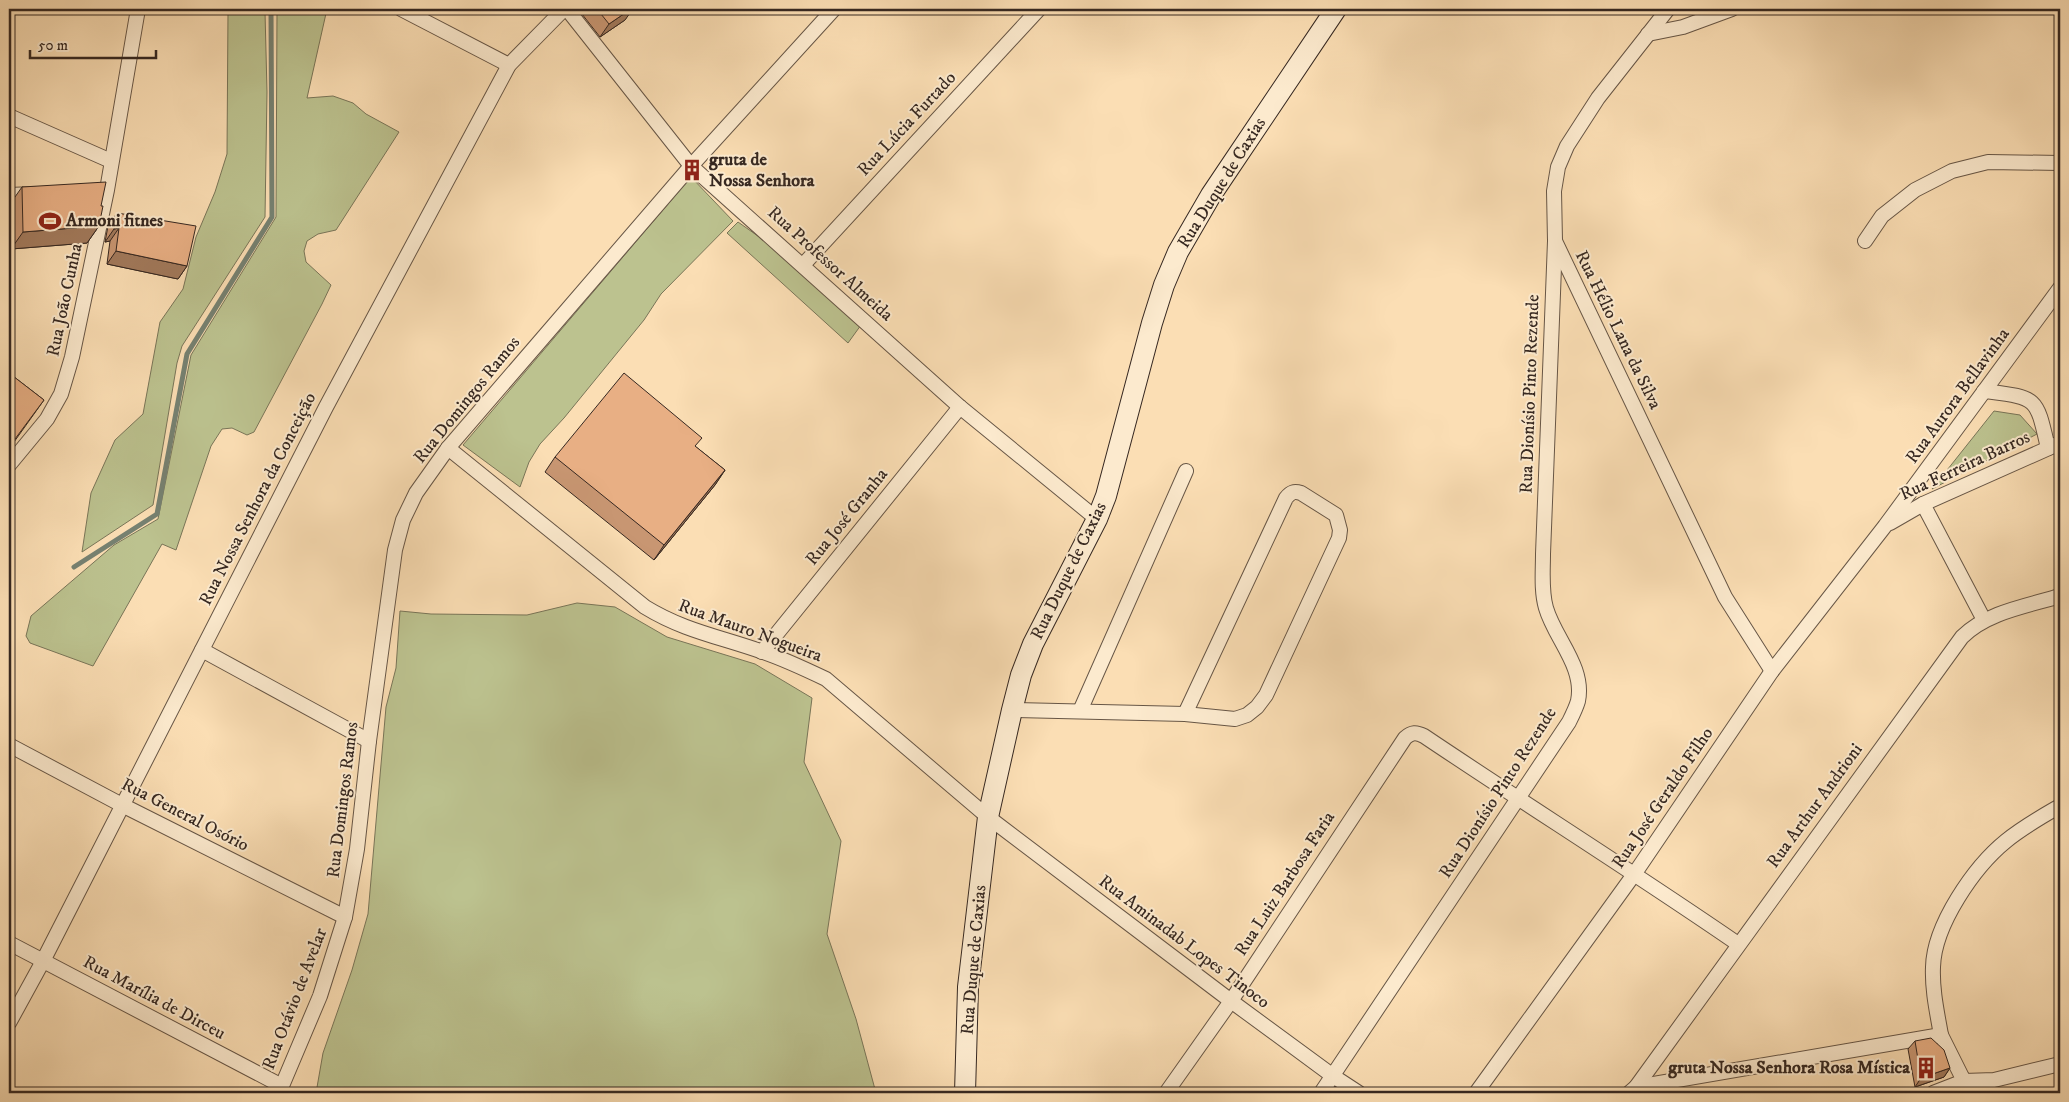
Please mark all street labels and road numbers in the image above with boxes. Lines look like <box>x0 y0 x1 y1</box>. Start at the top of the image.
street label: Rua Lúcia Furtado <box>853 67 961 181</box>
street label: Rua Duque de Caxias <box>1173 113 1271 253</box>
street label: Rua Professor Almeida <box>763 202 898 326</box>
street label: Rua João Cunha <box>42 241 88 359</box>
street label: Rua Hélio Lana da Silva <box>1570 247 1666 413</box>
street label: Rua Dionísio Pinto Rezende <box>1516 294 1544 494</box>
street label: Rua Aurora Bellavinha <box>1901 324 2015 468</box>
street label: Rua Domingos Ramos <box>409 332 525 468</box>
street label: Rua Nossa Senhora da Conceição <box>195 389 321 609</box>
street label: Rua Ferreira Barros <box>1896 426 2034 506</box>
street label: Rua José Granha <box>801 464 893 570</box>
street label: Rua Duque de Caxias <box>1026 499 1112 643</box>
street label: Rua Mauro Nogueira <box>675 595 825 667</box>
street label: Rua Dionísio Pinto Rezende <box>1434 703 1562 883</box>
street label: Rua Domingos Ramos <box>323 721 363 879</box>
street label: Rua José Geraldo Filho <box>1608 723 1719 873</box>
street label: Rua Arthur Andrioni <box>1762 739 1868 873</box>
street label: Rua General Osório <box>118 773 253 857</box>
street label: Rua Luiz Barbosa Faria <box>1230 807 1340 960</box>
street label: Rua Aminadab Lopes Tinoco <box>1094 870 1274 1014</box>
street label: Rua Duque de Caxias <box>956 884 992 1036</box>
street label: Rua Otávio de Avelar <box>258 925 332 1073</box>
street label: Rua Marília de Dirceu <box>79 951 229 1045</box>

